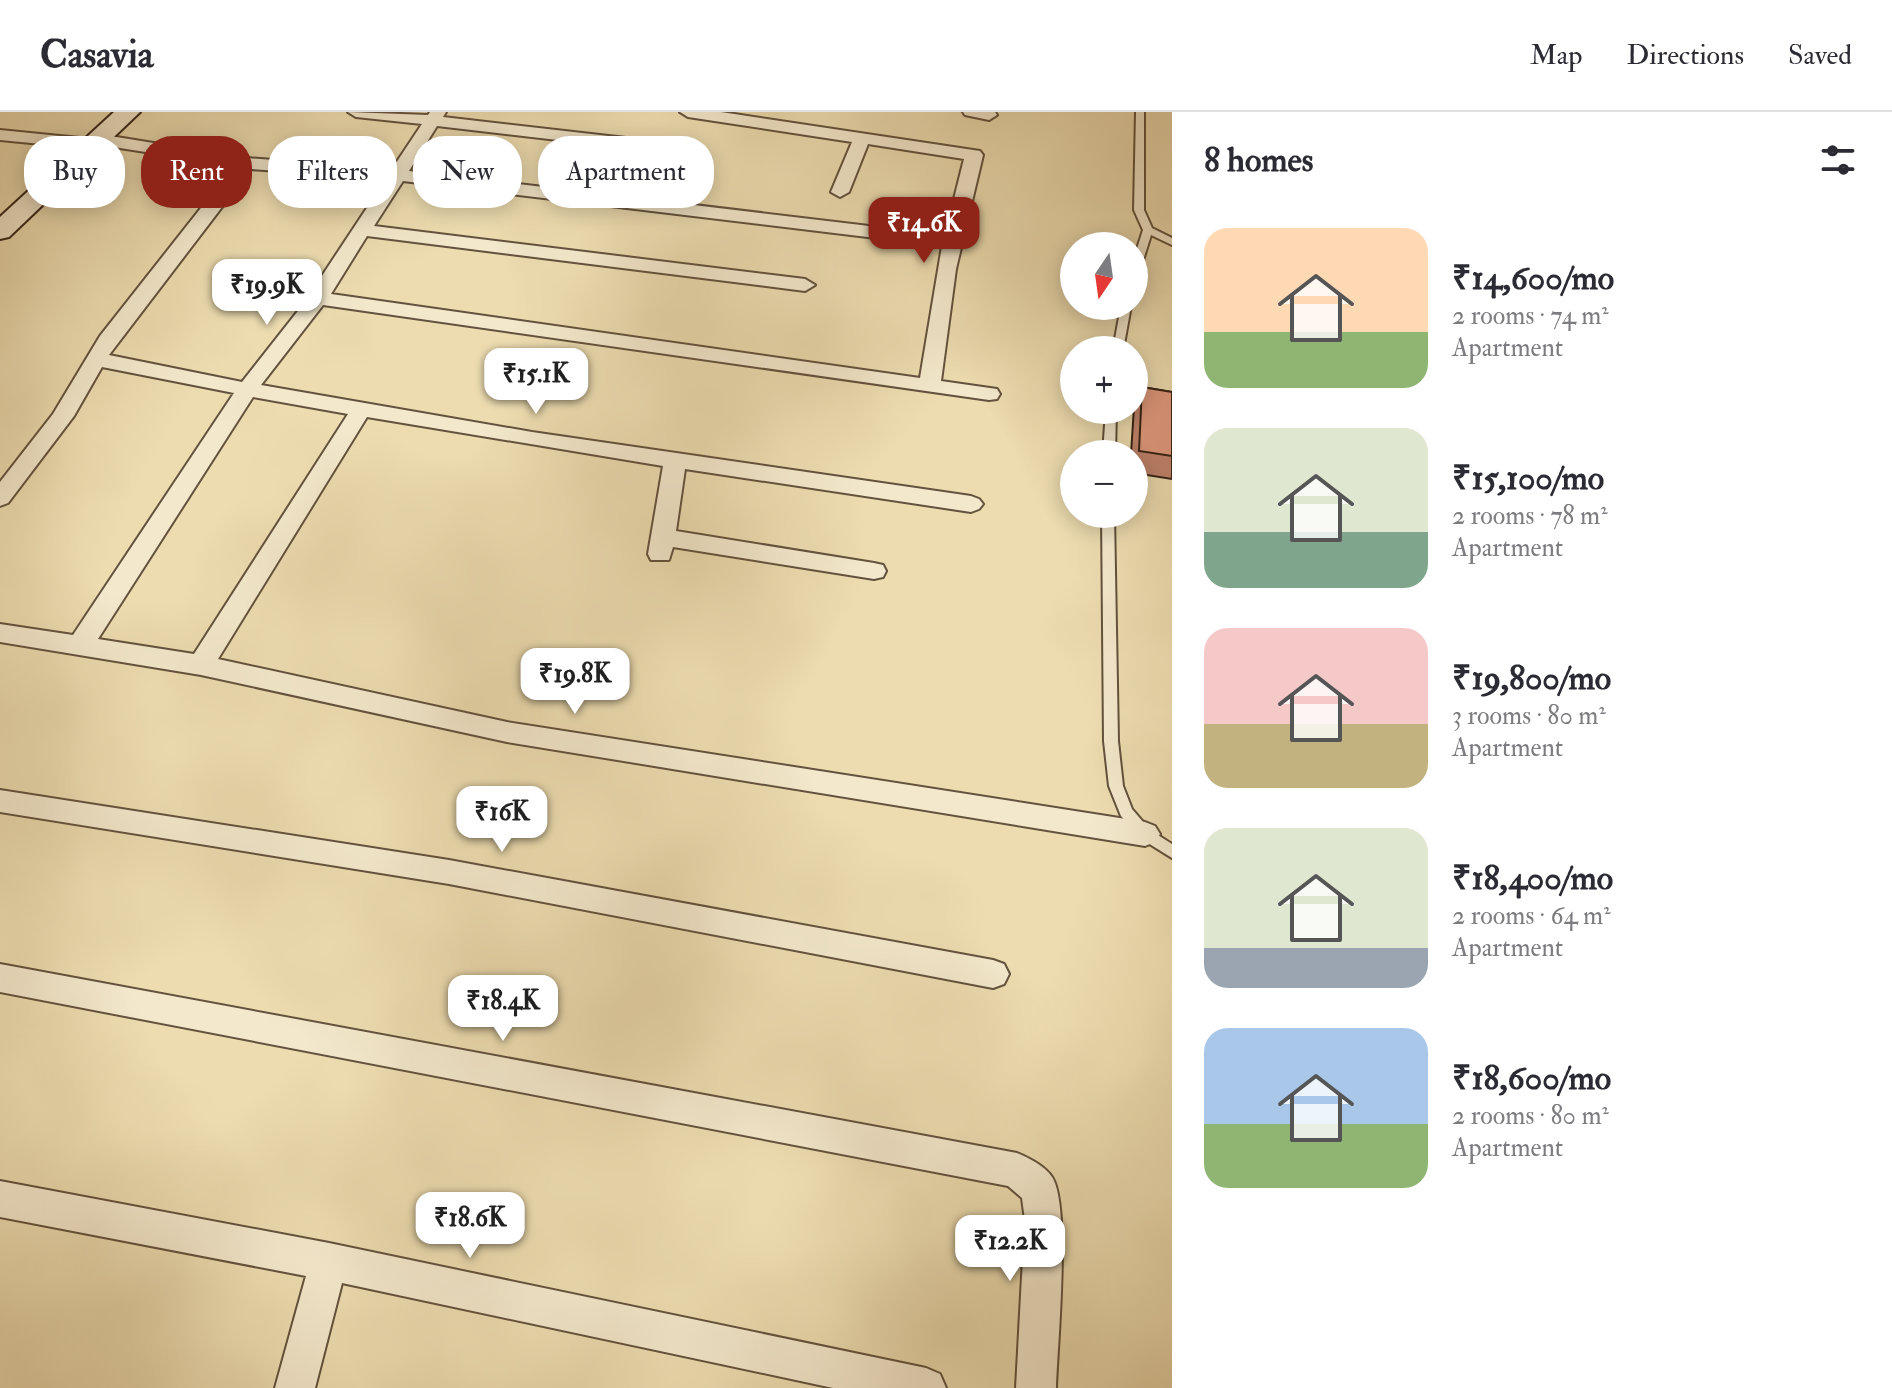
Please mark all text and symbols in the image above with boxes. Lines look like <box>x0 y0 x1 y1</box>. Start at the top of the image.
text: Casavia <box>40 31 153 79</box>
text: Map <box>1530 38 1583 73</box>
text: Directions <box>1627 38 1744 73</box>
text: Saved <box>1788 38 1852 73</box>
chip: Buy <box>24 136 125 208</box>
chip: Rent <box>141 136 252 208</box>
chip: Filters <box>268 136 397 208</box>
chip: New <box>413 136 522 208</box>
chip: Apartment <box>538 136 714 208</box>
icon: filters <box>1816 138 1860 182</box>
text: 8 homes <box>1204 139 1313 182</box>
pin: ₹14.6K <box>859 197 989 265</box>
text: ₹14.6K <box>886 207 962 239</box>
north arrow <box>1060 232 1148 320</box>
map controls <box>1060 232 1148 528</box>
text: ₹14,600/mo <box>1452 257 1614 300</box>
pin: ₹19.9K <box>202 259 332 327</box>
icon: home <box>1268 260 1364 356</box>
text: ₹19.9K <box>230 269 304 301</box>
text: 2 rooms · 74 m² <box>1452 300 1609 332</box>
text: Apartment <box>1452 332 1563 364</box>
button: + <box>1060 336 1148 424</box>
pin: ₹15.1K <box>471 348 601 416</box>
text: ₹15.1K <box>502 358 570 390</box>
button: − <box>1060 440 1148 528</box>
text: ₹15,100/mo <box>1452 457 1604 500</box>
icon: home <box>1268 460 1364 556</box>
text: 2 rooms · 78 m² <box>1452 500 1608 532</box>
text: Apartment <box>1452 532 1563 564</box>
pin: ₹19.8K <box>510 648 640 716</box>
text: ₹19,800/mo <box>1452 657 1611 700</box>
text: ₹19.8K <box>539 658 611 690</box>
icon: home <box>1268 660 1364 756</box>
text: 3 rooms · 80 m² <box>1452 700 1606 732</box>
text: Apartment <box>1452 732 1563 764</box>
pin: ₹16K <box>455 786 549 854</box>
text: ₹16K <box>474 796 530 828</box>
text: ₹18,400/mo <box>1452 857 1613 900</box>
icon: home <box>1268 860 1364 956</box>
text: 2 rooms · 64 m² <box>1452 900 1611 932</box>
text: Apartment <box>1452 932 1563 964</box>
pin: ₹18.4K <box>438 975 568 1043</box>
text: ₹18.4K <box>466 985 540 1017</box>
text: ₹18,600/mo <box>1452 1057 1611 1100</box>
icon: home <box>1268 1060 1364 1156</box>
text: 2 rooms · 80 m² <box>1452 1100 1609 1132</box>
text: Apartment <box>1452 1132 1563 1164</box>
pin: ₹18.6K <box>405 1192 535 1260</box>
text: ₹18.6K <box>434 1202 506 1234</box>
pin: ₹12.2K <box>945 1215 1075 1283</box>
text: ₹12.2K <box>973 1225 1047 1257</box>

